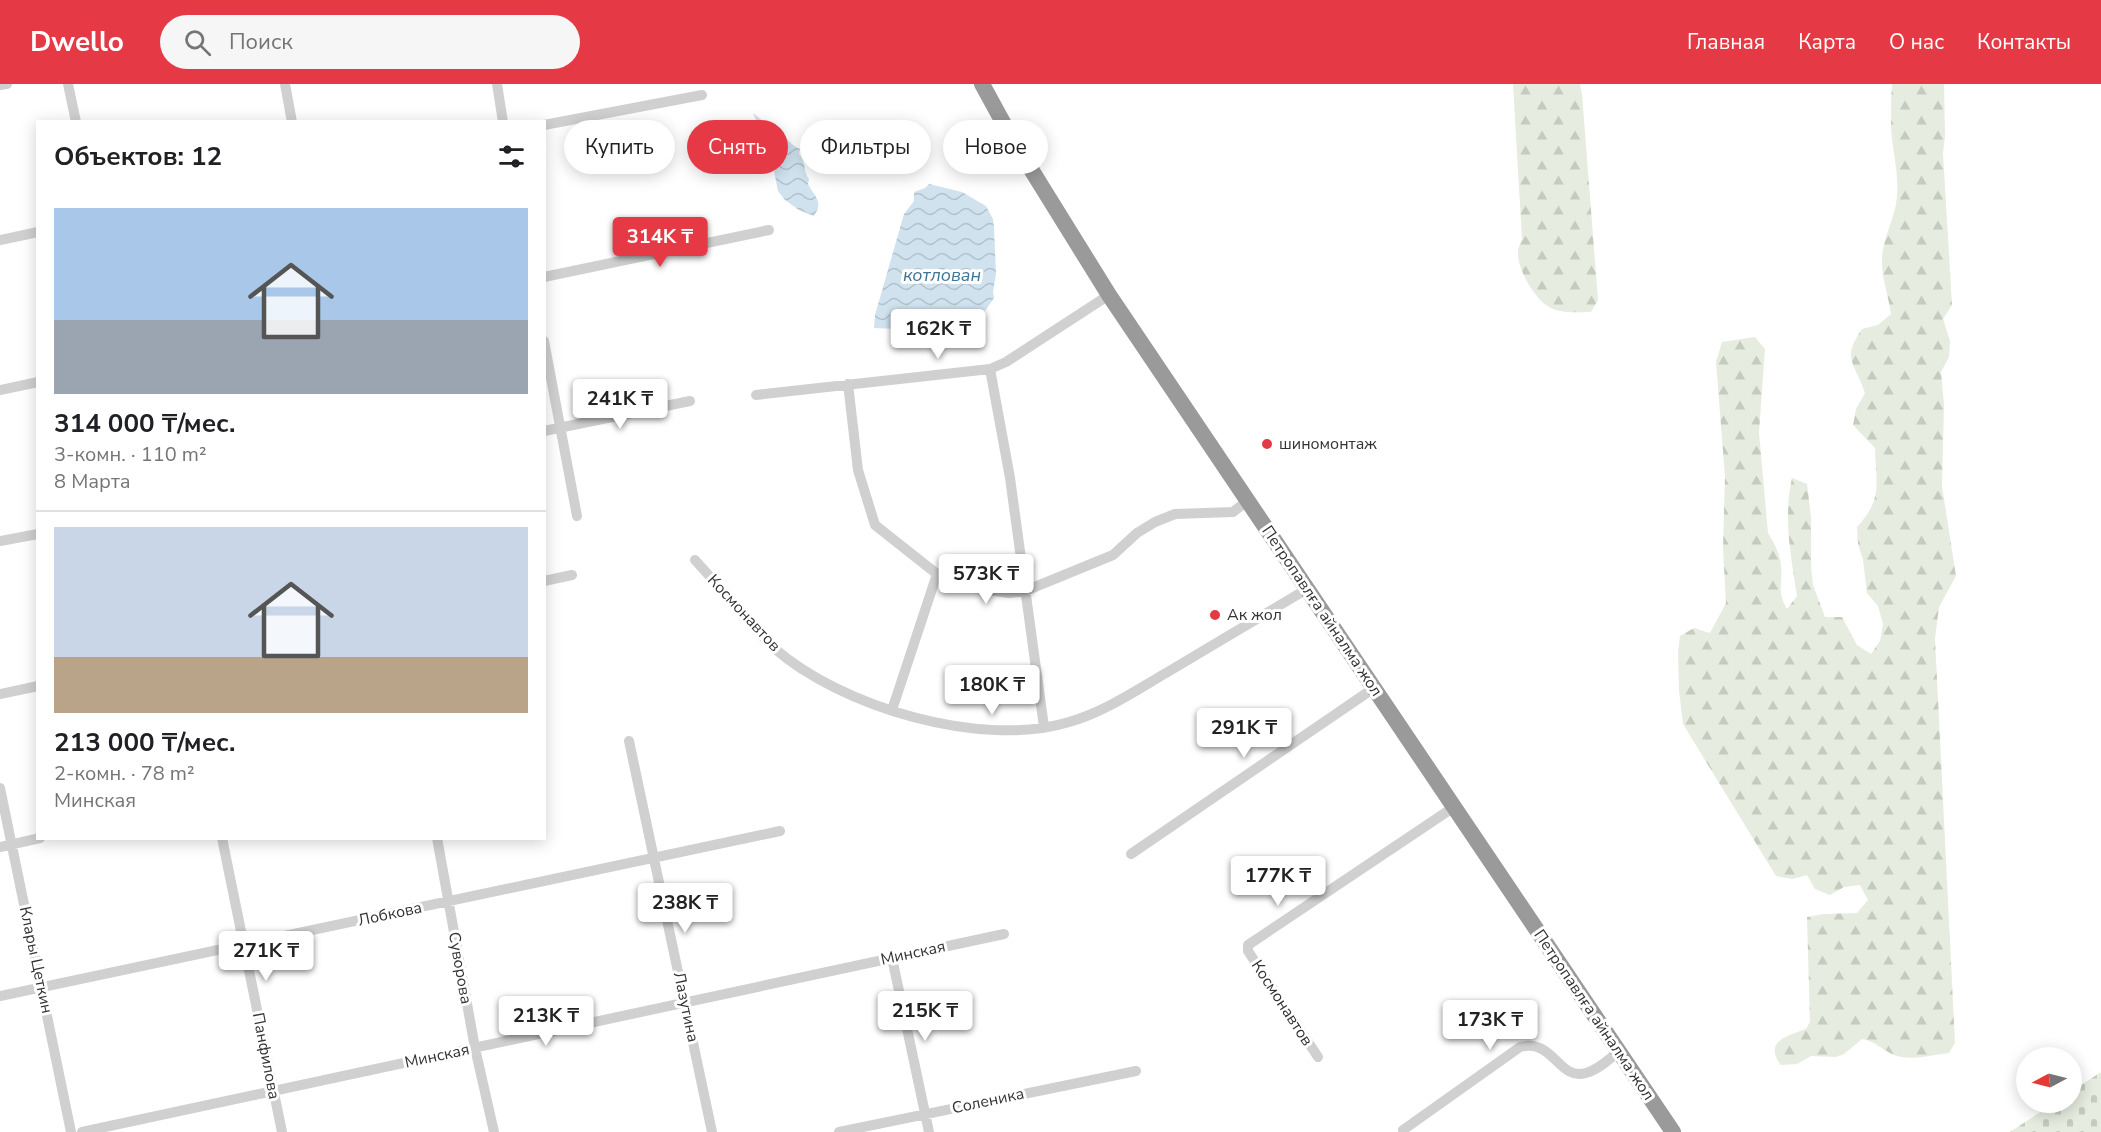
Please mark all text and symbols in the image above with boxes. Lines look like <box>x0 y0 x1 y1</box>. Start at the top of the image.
search box <box>160 15 580 69</box>
text: Dwello <box>30 23 124 61</box>
icon: search <box>181 26 214 59</box>
text: Поиск <box>229 27 293 57</box>
text: Главная <box>1687 28 1765 56</box>
text: Карта <box>1798 28 1856 56</box>
text: О нас <box>1889 28 1944 56</box>
text: Контакты <box>1977 28 2071 56</box>
chip: Купить <box>564 120 675 174</box>
chip: Снять <box>687 120 788 174</box>
chip: Фильтры <box>800 120 931 174</box>
chip: Новое <box>943 120 1048 174</box>
text: Объектов: 12 <box>54 139 222 174</box>
icon: filters <box>495 140 528 173</box>
pin: 314K ₸ <box>611 217 709 268</box>
text: 314K ₸ <box>627 223 693 250</box>
icon: home <box>237 247 345 355</box>
water label: котлован <box>903 263 981 287</box>
pin: 162K ₸ <box>889 309 987 360</box>
text: 162K ₸ <box>905 315 971 342</box>
pin: 241K ₸ <box>571 379 669 430</box>
text: 241K ₸ <box>587 385 653 412</box>
text: 314 000 ₸/мес. <box>54 406 235 441</box>
place label: шиномонтаж <box>1279 433 1377 455</box>
marker: шиномонтаж <box>1260 437 1274 451</box>
text: 3-комн. · 110 m² <box>54 441 207 468</box>
text: 8 Марта <box>54 468 131 495</box>
street label: Петропавлға айналма жол <box>1257 521 1387 701</box>
pin: 573K ₸ <box>937 554 1035 605</box>
text: 573K ₸ <box>953 560 1019 587</box>
icon: home <box>237 566 345 674</box>
street label: Космонавтов <box>702 570 786 657</box>
place label: Ак жол <box>1227 604 1282 626</box>
marker: Ак жол <box>1208 608 1222 622</box>
pin: 180K ₸ <box>943 665 1041 716</box>
text: 180K ₸ <box>959 671 1025 698</box>
pin: 291K ₸ <box>1195 708 1293 759</box>
text: 291K ₸ <box>1211 714 1277 741</box>
text: 213 000 ₸/мес. <box>54 725 235 760</box>
text: 2-комн. · 78 m² <box>54 760 195 787</box>
text: Минская <box>54 787 136 814</box>
pin: 177K ₸ <box>1229 856 1327 907</box>
text: 177K ₸ <box>1245 862 1311 889</box>
pin: 238K ₸ <box>636 883 734 934</box>
text: 238K ₸ <box>652 889 718 916</box>
street label: Лобкова <box>356 897 424 931</box>
street label: Клары Цеткин <box>14 904 58 1016</box>
street label: Петропавлға айналма жол <box>1529 925 1659 1105</box>
street label: Суворова <box>443 930 477 1006</box>
pin: 271K ₸ <box>217 931 315 982</box>
street label: Минская <box>879 935 947 971</box>
text: 271K ₸ <box>233 937 299 964</box>
street label: Космонавтов <box>1246 956 1318 1050</box>
street label: Лазутина <box>668 970 704 1044</box>
pin: 215K ₸ <box>876 991 974 1042</box>
pin: 213K ₸ <box>497 996 595 1047</box>
text: 215K ₸ <box>892 997 958 1024</box>
pin: 173K ₸ <box>1441 1000 1539 1051</box>
text: 213K ₸ <box>513 1002 579 1029</box>
text: 173K ₸ <box>1457 1006 1523 1033</box>
street label: Панфилова <box>247 1011 285 1101</box>
street label: Минская <box>403 1038 471 1074</box>
north arrow <box>2016 1047 2082 1113</box>
map controls <box>2016 1047 2082 1113</box>
street label: Соленика <box>950 1083 1026 1119</box>

